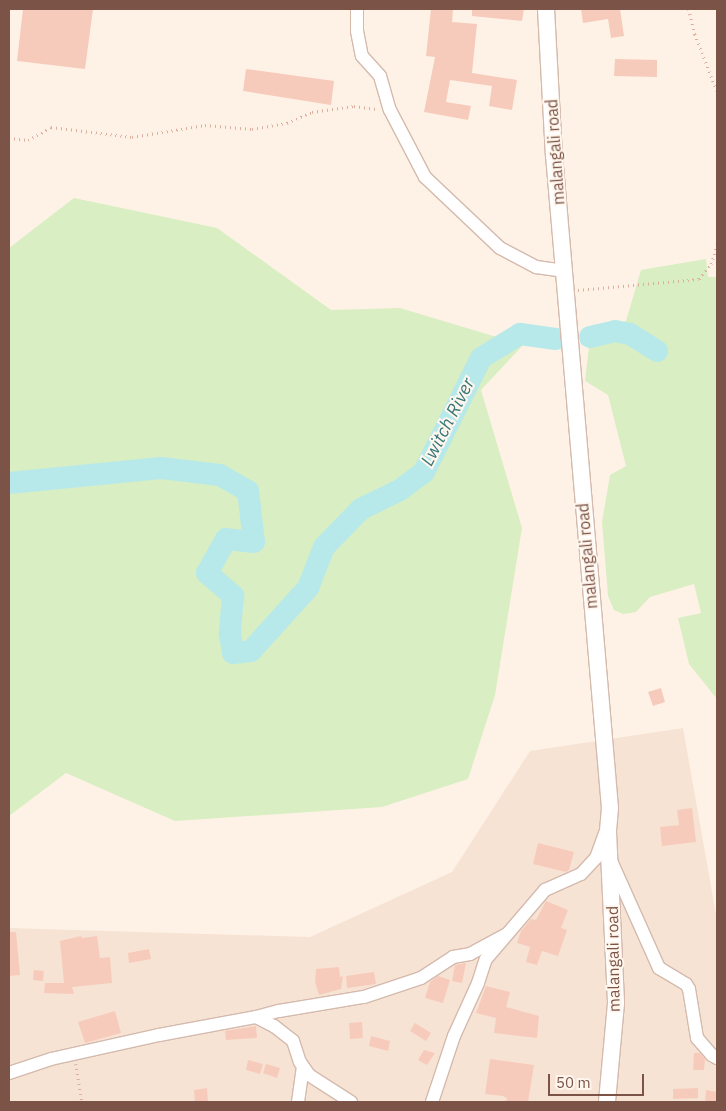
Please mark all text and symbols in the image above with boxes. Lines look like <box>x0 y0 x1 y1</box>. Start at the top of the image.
street label: malangali road <box>542 98 568 206</box>
water label: Lwitch River <box>417 375 479 469</box>
street label: malangali road <box>573 502 601 610</box>
street label: malangali road <box>602 906 624 1012</box>
scale bar <box>551 1064 647 1096</box>
text: 50 m <box>556 1073 591 1092</box>

